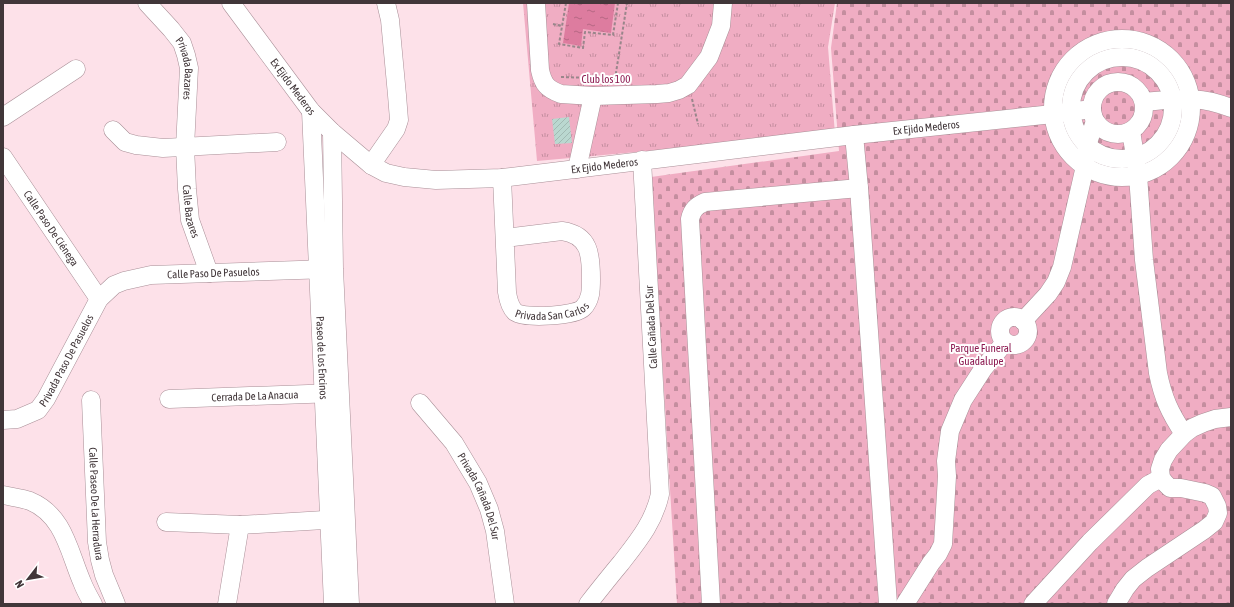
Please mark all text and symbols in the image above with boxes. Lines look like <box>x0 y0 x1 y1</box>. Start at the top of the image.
street label: Privada Bazares <box>173 34 195 100</box>
street label: Ex Ejido Mederos <box>268 56 318 118</box>
park label: Club los 100 <box>582 73 630 85</box>
street label: Ex Ejido Mederos <box>892 118 960 137</box>
street label: Ex Ejido Mederos <box>570 155 639 176</box>
street label: Calle Bazares <box>181 184 202 240</box>
street label: Calle Paso De Ciénega <box>21 188 81 268</box>
street label: Calle Paso De Pasuelos <box>167 265 260 280</box>
street label: Calle Cañada Del Sur <box>643 284 659 369</box>
street label: Privada San Carlos <box>514 300 591 322</box>
street label: Privada Paso De Pasuelos <box>37 312 96 409</box>
street label: Paseo de Los Encinos <box>314 316 330 400</box>
park label: Parque Funeral Guadalupe <box>950 342 1012 367</box>
street label: Cerrada De La Anacua <box>211 388 299 403</box>
street label: Calle Paseo De La Herradura <box>87 447 106 561</box>
street label: Privada Cañada Del Sur <box>455 451 502 541</box>
north arrow <box>8 559 48 599</box>
text: N <box>13 578 26 590</box>

